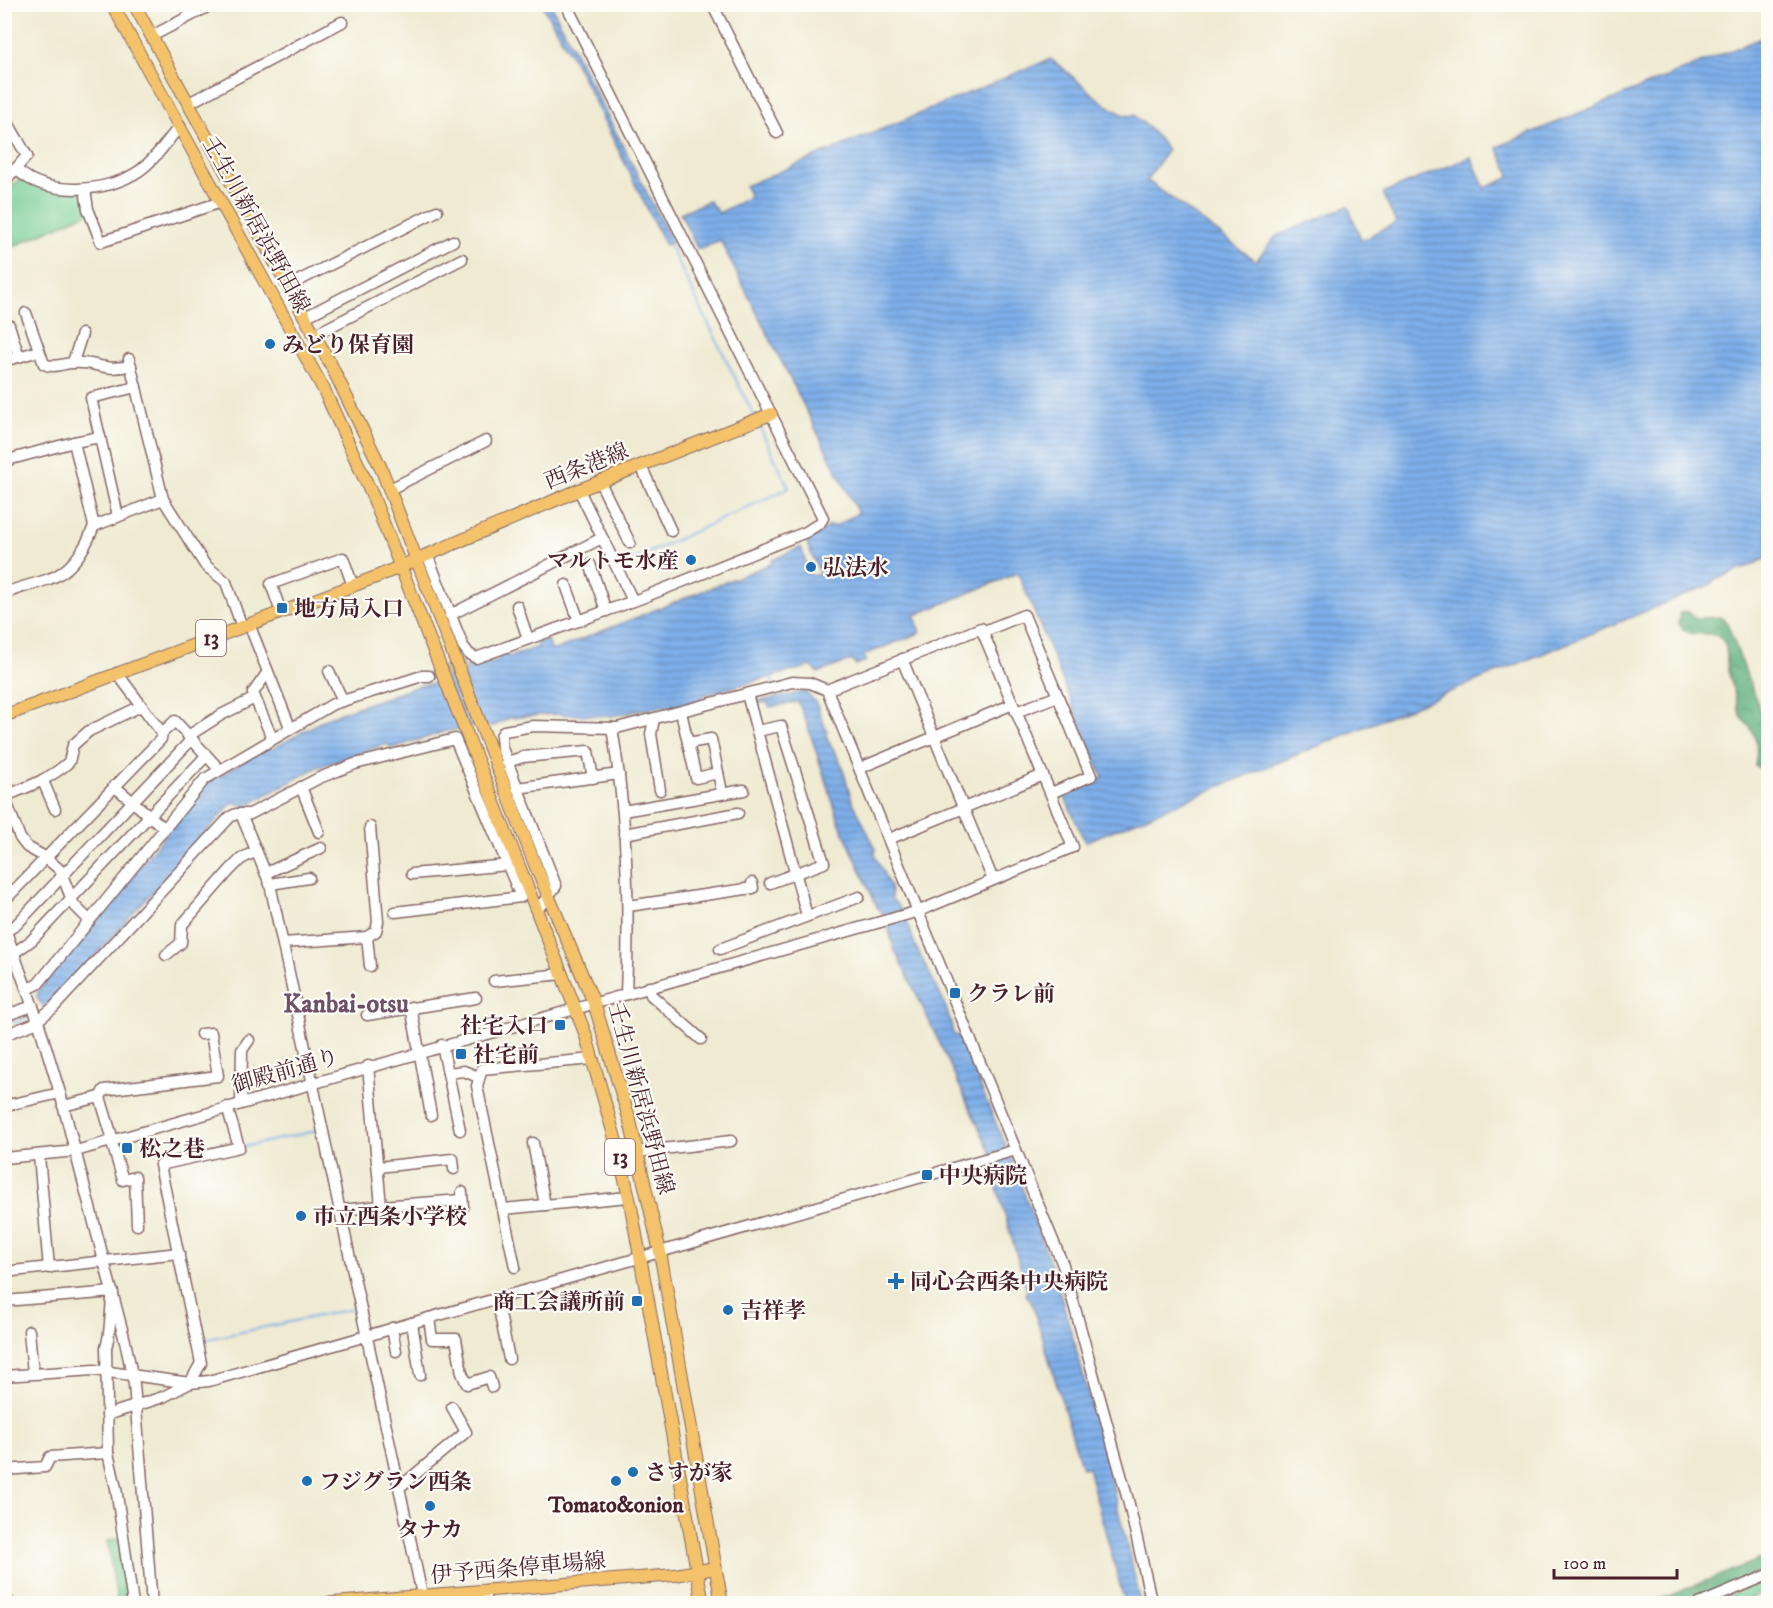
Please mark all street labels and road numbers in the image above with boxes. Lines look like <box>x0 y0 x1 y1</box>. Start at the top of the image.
street label: 壬生川新居浜野田線 <box>196 132 315 318</box>
street label: 西条港線 <box>541 437 632 495</box>
road number: 13 <box>196 620 226 656</box>
street label: 壬生川新居浜野田線 <box>602 999 679 1198</box>
street label: 御殿前通り <box>229 1043 342 1100</box>
road number: 13 <box>605 1139 635 1175</box>
street label: 伊予西条停車場線 <box>429 1547 607 1590</box>

